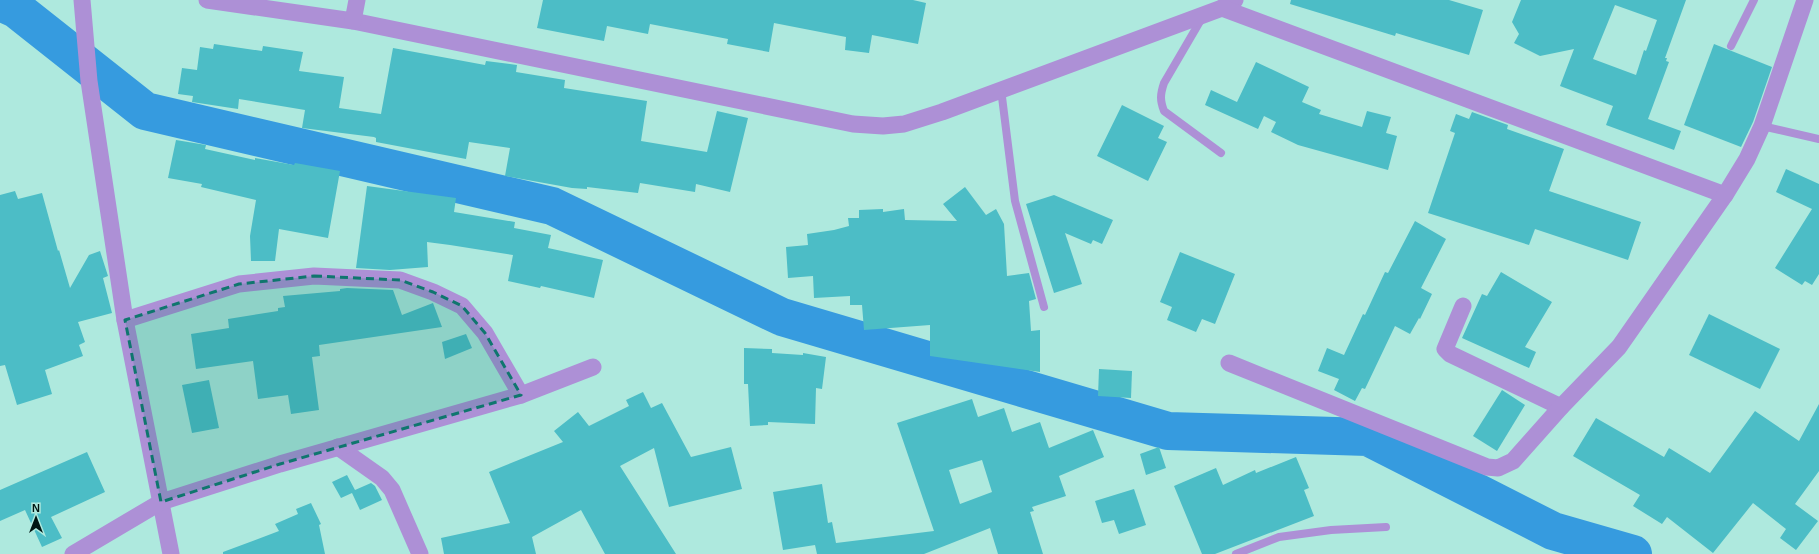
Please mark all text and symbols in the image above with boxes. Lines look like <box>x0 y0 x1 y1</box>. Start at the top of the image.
north arrow <box>16 498 56 538</box>
text: N <box>32 502 40 514</box>

